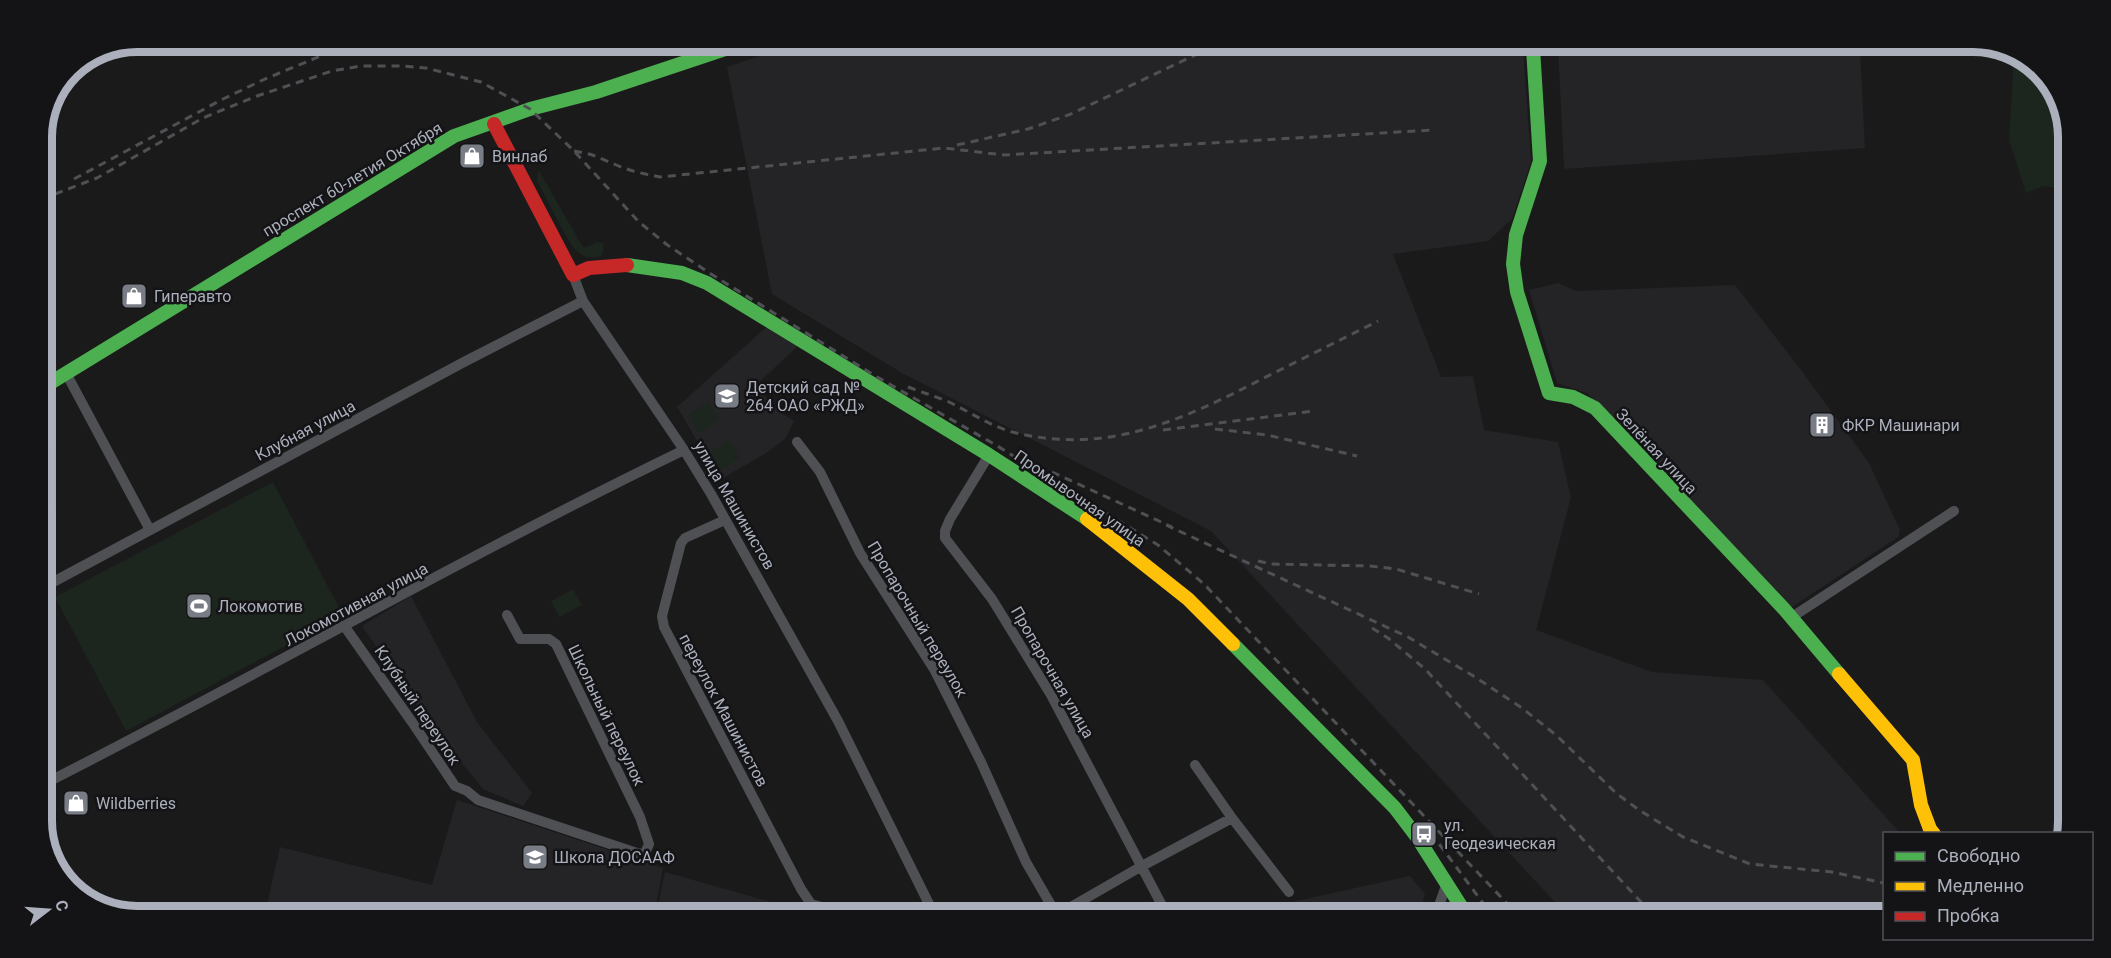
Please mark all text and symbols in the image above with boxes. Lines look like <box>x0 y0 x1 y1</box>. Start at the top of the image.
street label: проспект 60-летия Октября <box>259 118 445 241</box>
shop icon: Винлаб <box>457 141 487 171</box>
place label: Винлаб <box>492 147 547 166</box>
shop icon: Гиперавто <box>119 281 149 311</box>
place label: Гиперавто <box>154 287 231 306</box>
place label: Детский сад № 264 ОАО «РЖД» <box>746 378 865 415</box>
school or university icon: Детский сад № 264 ОАО «РЖД» <box>712 381 742 411</box>
street label: Клубная улица <box>252 396 358 465</box>
street label: Зелёная улица <box>1612 405 1701 498</box>
building icon: ФКР Машинари <box>1807 410 1837 440</box>
place label: ФКР Машинари <box>1842 416 1960 435</box>
street label: улица Машинистов <box>690 438 779 573</box>
street label: Промывочная улица <box>1011 446 1149 551</box>
street label: Пропарочный переулок <box>863 538 972 701</box>
street label: Локомотивная улица <box>281 559 431 650</box>
sports icon: Локомотив <box>184 591 214 621</box>
place label: Локомотив <box>218 597 303 616</box>
street label: Пропарочная улица <box>1007 603 1098 741</box>
street label: переулок Машинистов <box>675 630 772 790</box>
street label: Клубный переулок <box>371 642 465 769</box>
street label: Школьный переулок <box>564 642 649 789</box>
shop icon: Wildberries <box>61 788 91 818</box>
place label: Wildberries <box>96 794 176 813</box>
place label: ул. Геодезическая <box>1444 816 1556 853</box>
bus stop icon: ул. Геодезическая <box>1409 819 1439 849</box>
legend <box>1883 832 2093 940</box>
school or university icon: Школа ДОСААФ <box>520 842 550 872</box>
text: Свободно <box>1937 845 2020 866</box>
place label: Школа ДОСААФ <box>554 848 675 867</box>
text: Медленно <box>1937 875 2024 896</box>
north arrow <box>18 880 78 940</box>
text: С <box>51 898 72 914</box>
text: Пробка <box>1937 905 2000 926</box>

